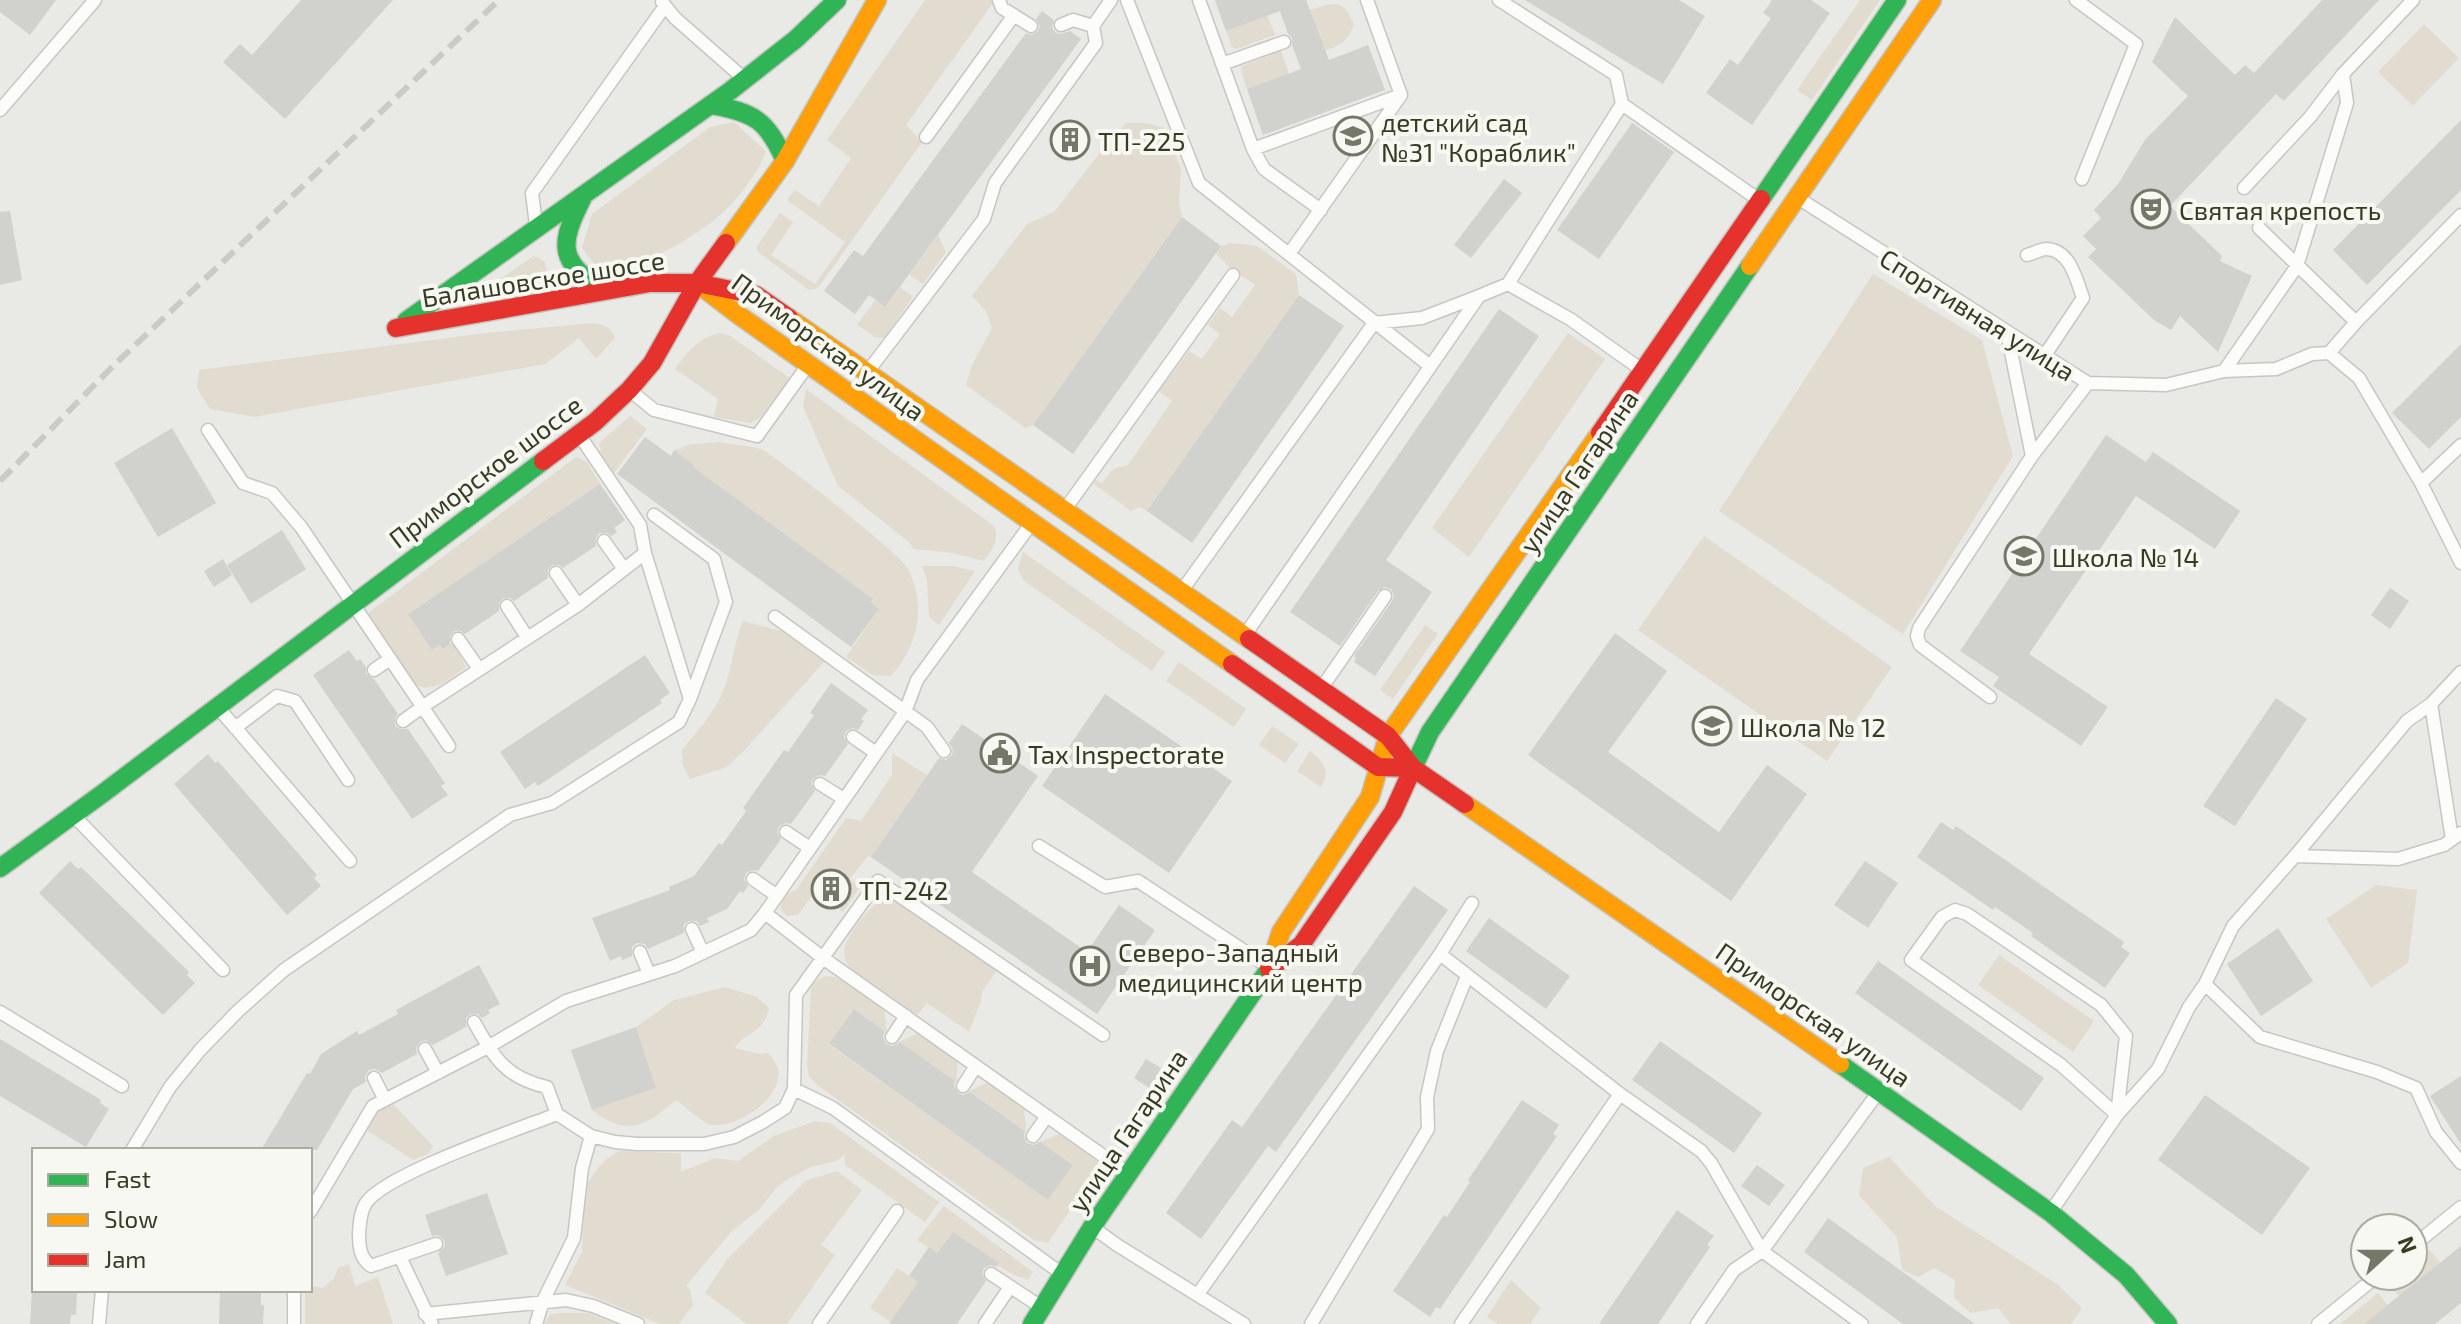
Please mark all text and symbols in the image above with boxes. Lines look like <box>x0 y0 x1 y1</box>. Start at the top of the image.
place label: детский сад №31 "Кораблик" <box>1381 106 1576 167</box>
school or university icon: детский сад №31 "Кораблик" <box>1332 115 1374 157</box>
building icon: ТП-225 <box>1049 119 1091 161</box>
place label: ТП-225 <box>1098 125 1185 156</box>
theatre icon: Святая крепость <box>2130 188 2172 230</box>
place label: Святая крепость <box>2179 194 2381 225</box>
street label: Спортивная улица <box>1874 241 2081 387</box>
street label: Балашовское шоссе <box>419 243 667 313</box>
street label: Приморская улица <box>726 266 931 427</box>
street label: улица Гагарина <box>1512 384 1645 559</box>
street label: Приморское шоссе <box>382 388 588 554</box>
school or university icon: Школа № 14 <box>2003 535 2045 577</box>
place label: Школа № 14 <box>2052 541 2199 572</box>
school or university icon: Школа № 12 <box>1691 705 1733 747</box>
place label: Школа № 12 <box>1740 711 1886 742</box>
public building icon: Tax Inspectorate <box>979 732 1021 774</box>
place label: Tax Inspectorate <box>1028 738 1225 769</box>
building icon: ТП-242 <box>810 868 852 910</box>
place label: ТП-242 <box>859 874 948 905</box>
street label: Приморская улица <box>1710 935 1917 1094</box>
place label: Северо-Западный медицинский центр <box>1118 936 1363 997</box>
hospital icon: Северо-Западный медицинский центр <box>1069 945 1111 987</box>
street label: улица Гагарина <box>1061 1043 1194 1218</box>
legend <box>32 1148 312 1292</box>
text: Fast <box>104 1164 151 1193</box>
text: Slow <box>104 1204 158 1233</box>
north arrow <box>2349 1212 2429 1292</box>
text: N <box>2394 1232 2424 1257</box>
text: Jam <box>104 1244 146 1273</box>

